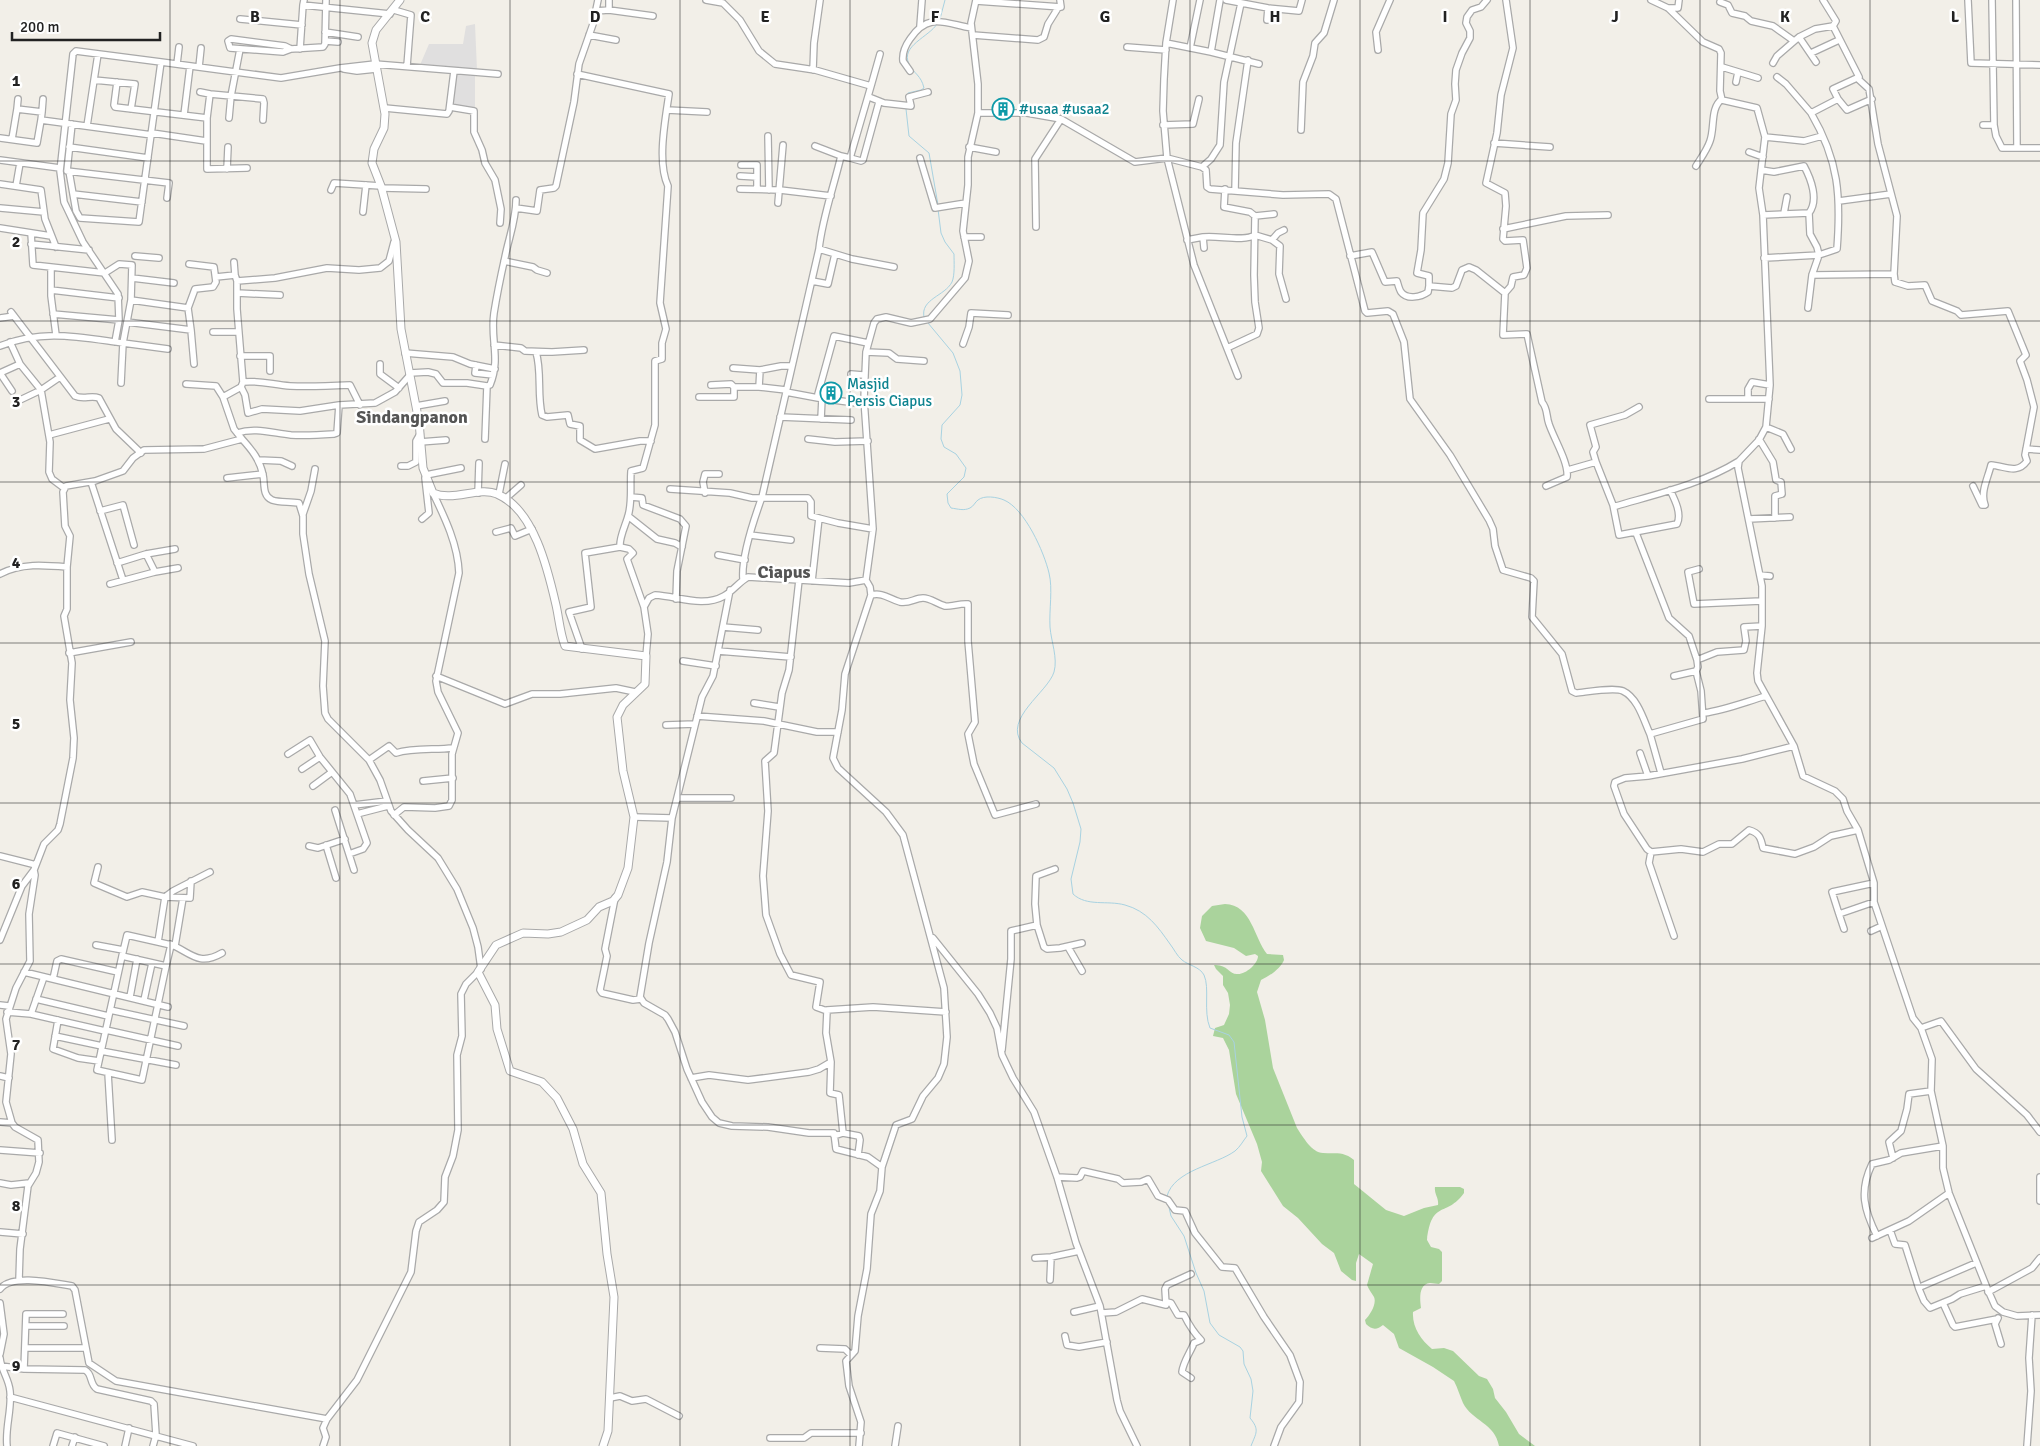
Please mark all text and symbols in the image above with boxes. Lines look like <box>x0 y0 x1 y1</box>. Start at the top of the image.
text: B <box>250 7 260 27</box>
text: C <box>420 7 430 27</box>
text: D <box>590 7 601 27</box>
text: E <box>760 7 770 27</box>
text: F <box>931 7 940 27</box>
text: G <box>1100 7 1110 27</box>
text: H <box>1270 7 1280 27</box>
text: I <box>1442 7 1448 27</box>
text: J <box>1611 7 1619 27</box>
text: K <box>1780 7 1790 27</box>
text: L <box>1951 7 1960 27</box>
scale bar <box>12 10 160 42</box>
text: 200 m <box>20 18 60 36</box>
text: 1 <box>12 71 21 91</box>
building icon: #usaa #usaa2 <box>991 97 1015 121</box>
place label: #usaa #usaa2 <box>1019 100 1110 118</box>
text: 2 <box>12 232 20 252</box>
place label: Masjid Persis Ciapus <box>847 375 933 410</box>
building icon: Masjid Persis Ciapus <box>819 381 843 405</box>
text: 3 <box>12 392 20 412</box>
district label: Sindangpanon <box>356 406 468 428</box>
text: 4 <box>12 553 21 573</box>
district label: Ciapus <box>757 561 811 583</box>
text: 5 <box>12 714 20 734</box>
text: 6 <box>12 874 21 894</box>
text: 7 <box>12 1035 21 1055</box>
text: 8 <box>12 1196 21 1216</box>
text: 9 <box>12 1356 21 1376</box>

